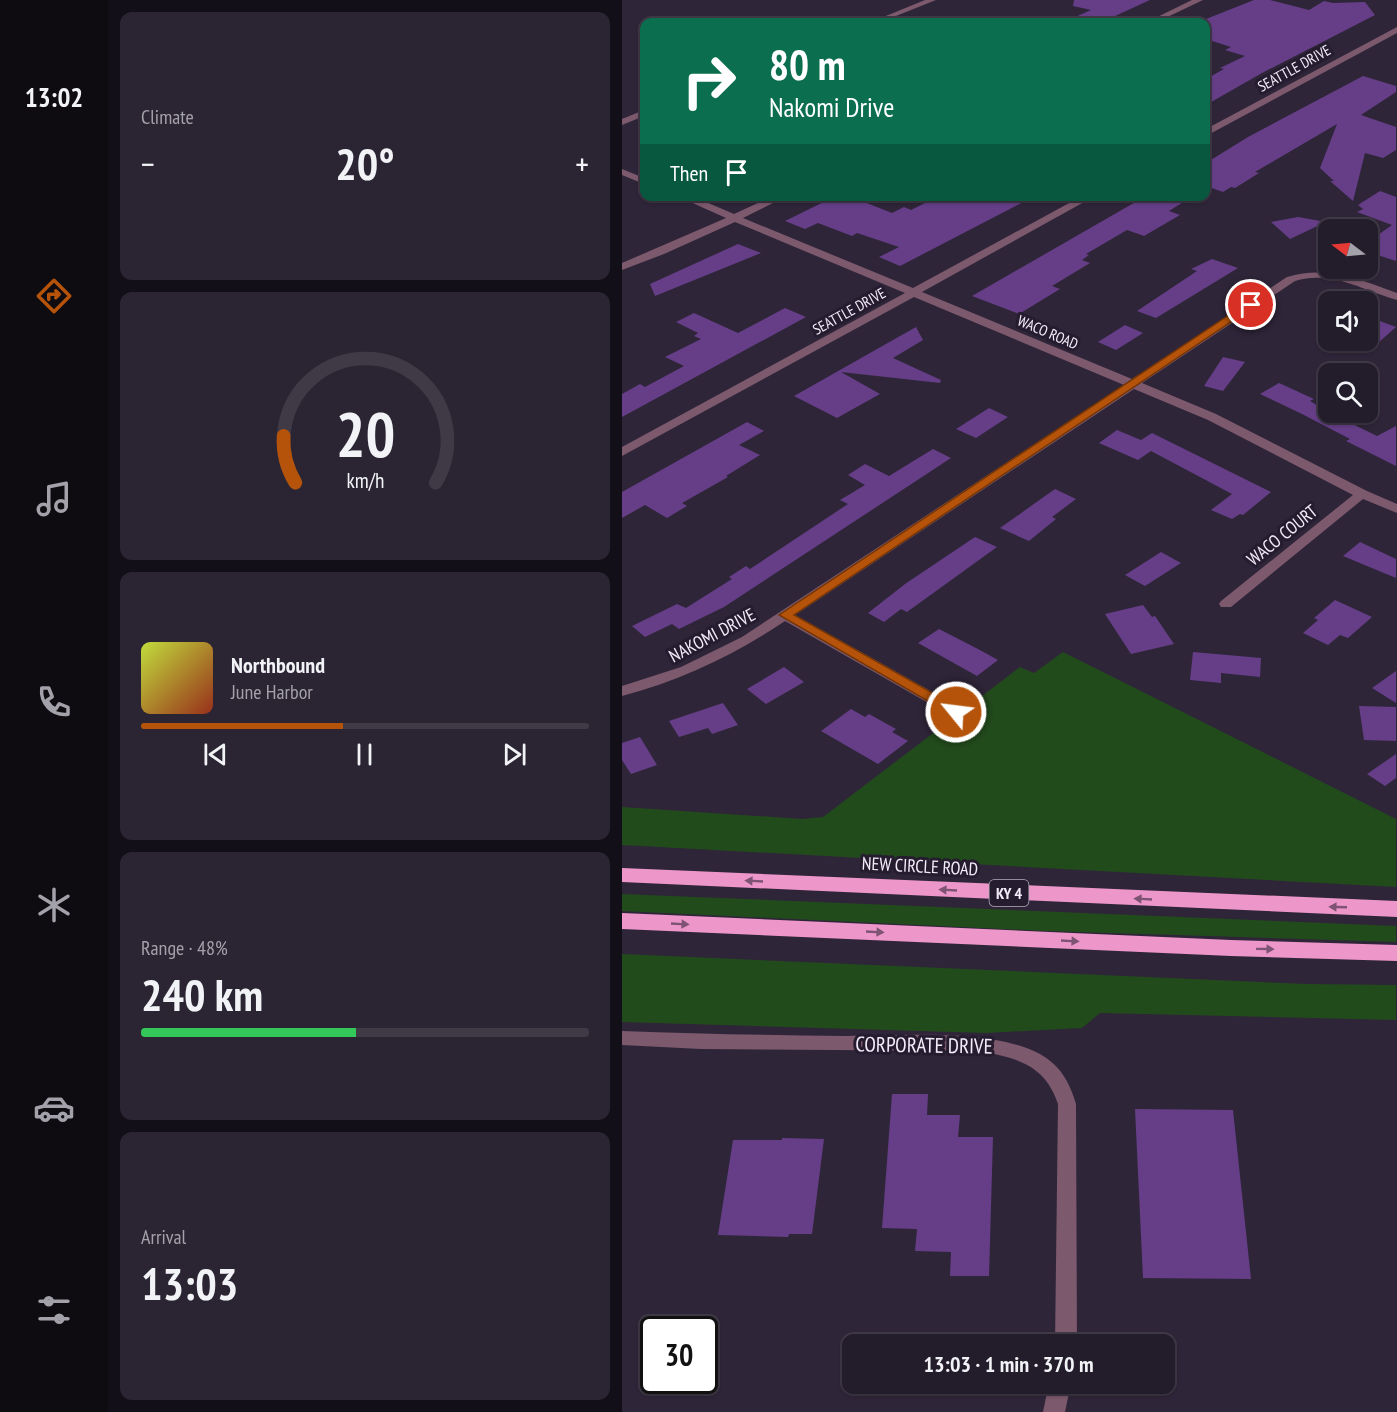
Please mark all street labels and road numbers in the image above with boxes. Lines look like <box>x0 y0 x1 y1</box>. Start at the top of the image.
street label: SEATTLE DRIVE <box>1254 40 1334 96</box>
street label: SEATTLE DRIVE <box>809 283 889 339</box>
street label: WACO ROAD <box>1015 311 1081 353</box>
street label: WACO COURT <box>1242 500 1322 570</box>
street label: NAKOMI DRIVE <box>665 603 759 667</box>
street label: NEW CIRCLE ROAD <box>861 851 979 881</box>
road number: KY 4 <box>990 880 1028 906</box>
street label: CORPORATE DRIVE <box>855 1030 993 1060</box>

